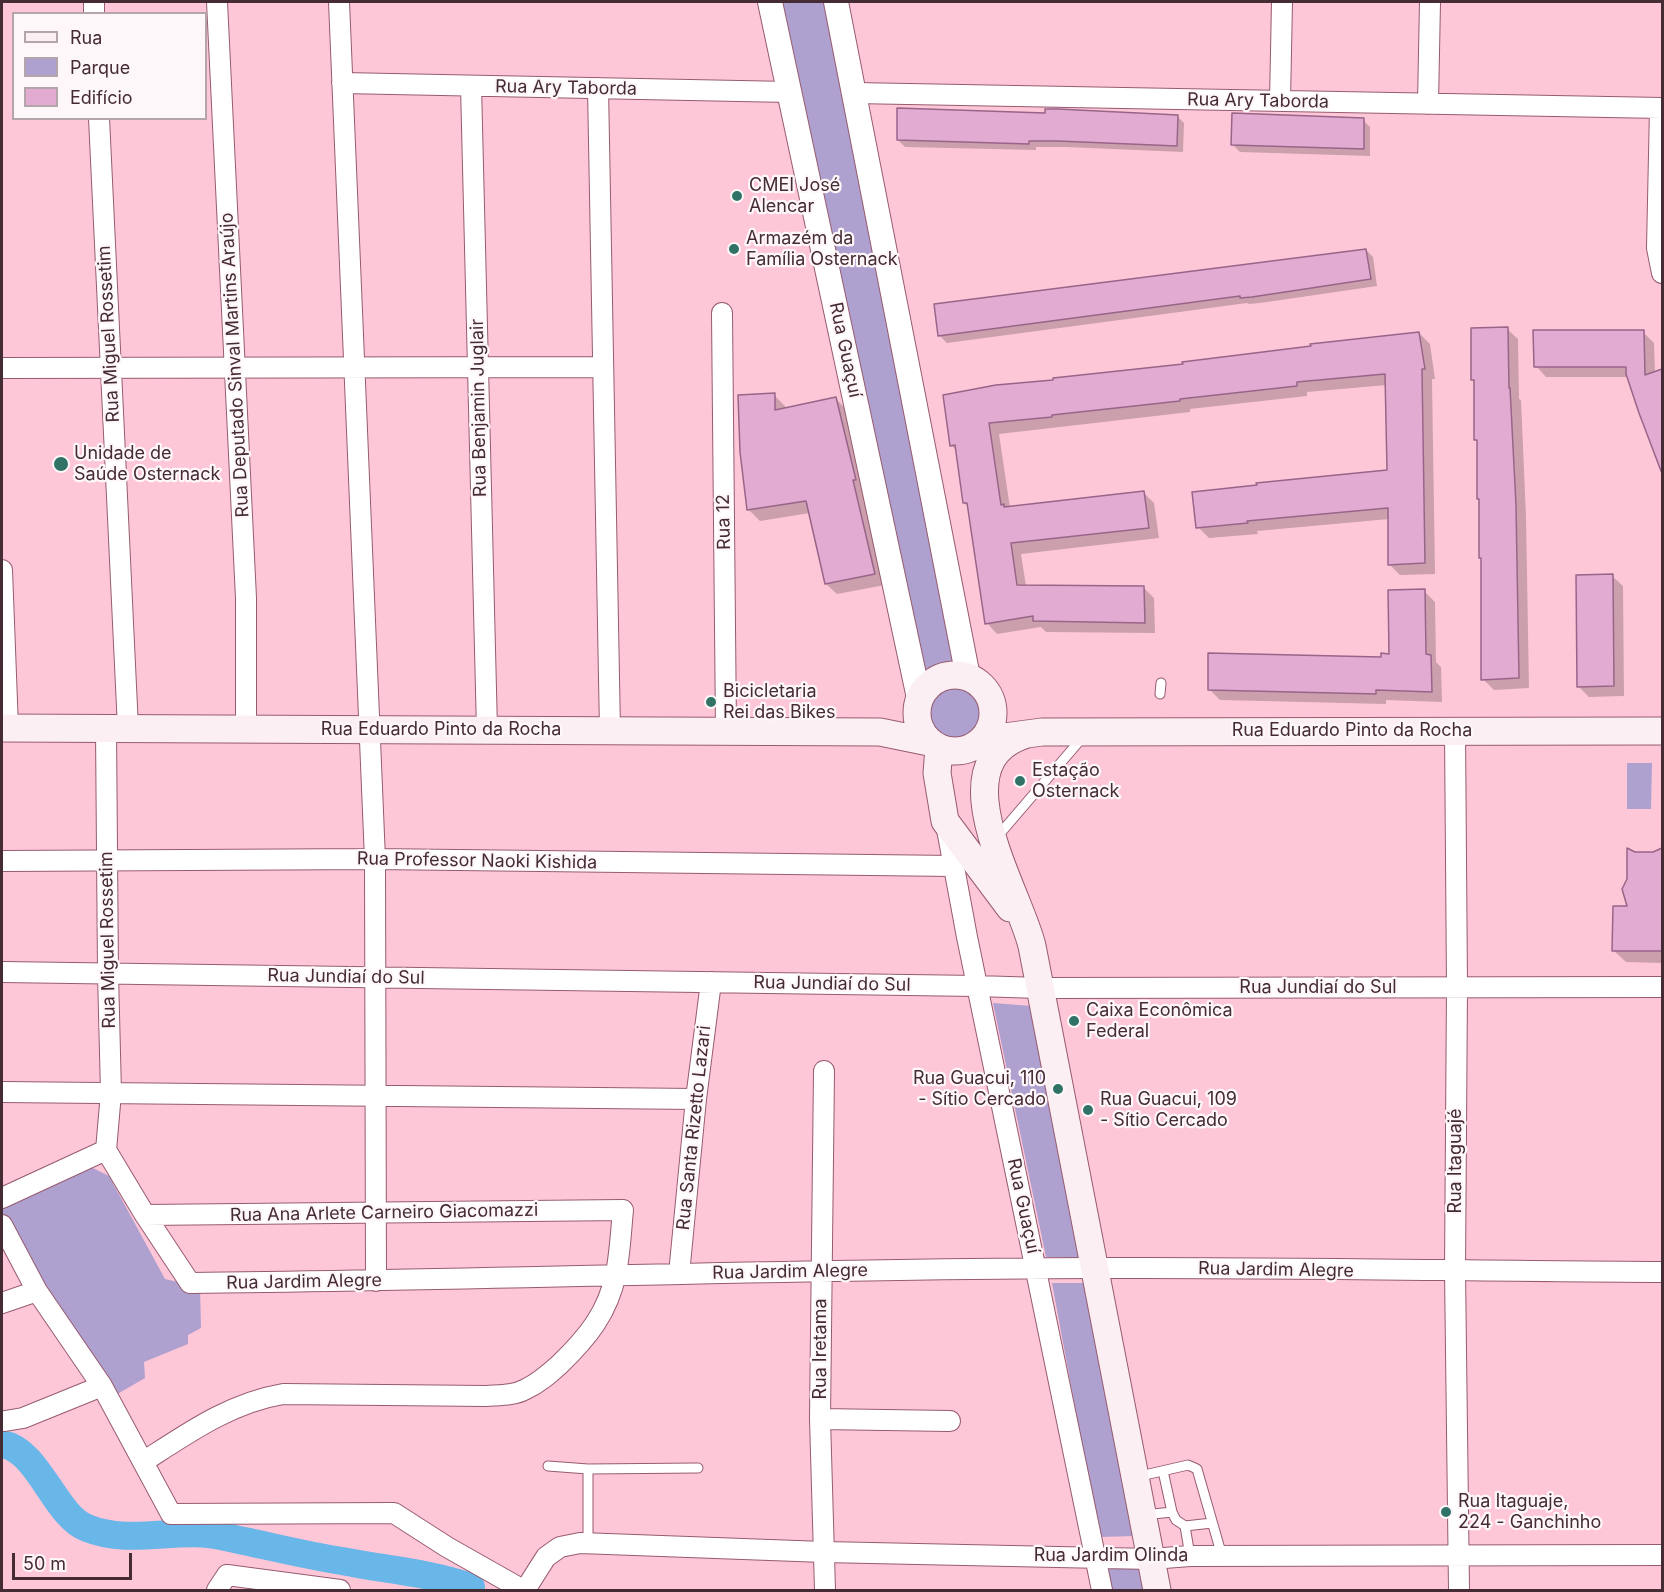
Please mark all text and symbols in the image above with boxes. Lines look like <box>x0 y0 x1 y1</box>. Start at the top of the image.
legend <box>12 12 207 120</box>
text: Rua <box>70 27 102 48</box>
text: Parque <box>70 57 130 78</box>
street label: Rua Ary Taborda <box>495 76 637 100</box>
text: Edifício <box>70 87 133 108</box>
street label: Rua Ary Taborda <box>1187 89 1329 113</box>
place label: CMEI José Alencar <box>749 175 840 218</box>
marker: CMEI José Alencar <box>730 189 744 203</box>
street label: Rua Deputado Sinval Martins Araújo <box>216 212 254 518</box>
place label: Armazém da Família Osternack <box>746 228 898 270</box>
marker: Armazém da Família Osternack <box>727 242 741 256</box>
street label: Rua Miguel Rossetim <box>94 245 124 423</box>
street label: Rua Guaçuí <box>824 300 866 400</box>
street label: Rua Benjamin Juglair <box>467 319 491 497</box>
place label: Unidade de Saúde Osternack <box>74 443 220 486</box>
marker: Unidade de Saúde Osternack <box>52 455 70 473</box>
street label: Rua 12 <box>713 494 735 550</box>
place label: Bicicletaria Rei das Bikes <box>723 681 836 724</box>
marker: Bicicletaria Rei das Bikes <box>704 695 718 709</box>
street label: Rua Eduardo Pinto da Rocha <box>321 719 561 741</box>
street label: Rua Eduardo Pinto da Rocha <box>1232 720 1472 742</box>
place label: Estação Osternack <box>1032 760 1119 802</box>
marker: Estação Osternack <box>1013 774 1027 788</box>
street label: Rua Professor Naoki Kishida <box>357 848 597 874</box>
street label: Rua Miguel Rossetim <box>96 851 120 1029</box>
street label: Rua Jundiaí do Sul <box>267 965 425 989</box>
street label: Rua Jundiaí do Sul <box>753 972 911 996</box>
street label: Rua Jundiaí do Sul <box>1239 977 1397 999</box>
place label: Caixa Econômica Federal <box>1086 1000 1233 1042</box>
marker: Caixa Econômica Federal <box>1067 1014 1081 1028</box>
street label: Rua Santa Rizetto Lazari <box>673 1025 715 1231</box>
place label: Rua Guacui, 110 - Sítio Cercado <box>913 1068 1046 1110</box>
marker: Rua Guacui, 110 - Sítio Cercado <box>1051 1082 1065 1096</box>
place label: Rua Guacui, 109 - Sítio Cercado <box>1100 1089 1237 1132</box>
marker: Rua Guacui, 109 - Sítio Cercado <box>1081 1103 1095 1117</box>
street label: Rua Itaguajé <box>1445 1108 1467 1214</box>
street label: Rua Guaçuí <box>1002 1156 1044 1256</box>
street label: Rua Ana Arlete Carneiro Giacomazzi <box>230 1200 538 1226</box>
street label: Rua Jardim Alegre <box>1198 1258 1354 1282</box>
street label: Rua Jardim Alegre <box>712 1260 868 1284</box>
street label: Rua Jardim Alegre <box>226 1270 382 1294</box>
street label: Rua Iretama <box>810 1298 832 1400</box>
place label: Rua Itaguaje, 224 - Ganchinho <box>1458 1491 1601 1534</box>
marker: Rua Itaguaje, 224 - Ganchinho <box>1439 1505 1453 1519</box>
scale bar <box>15 1541 135 1579</box>
street label: Rua Jardim Olinda <box>1034 1545 1188 1567</box>
text: 50 m <box>23 1553 66 1574</box>

